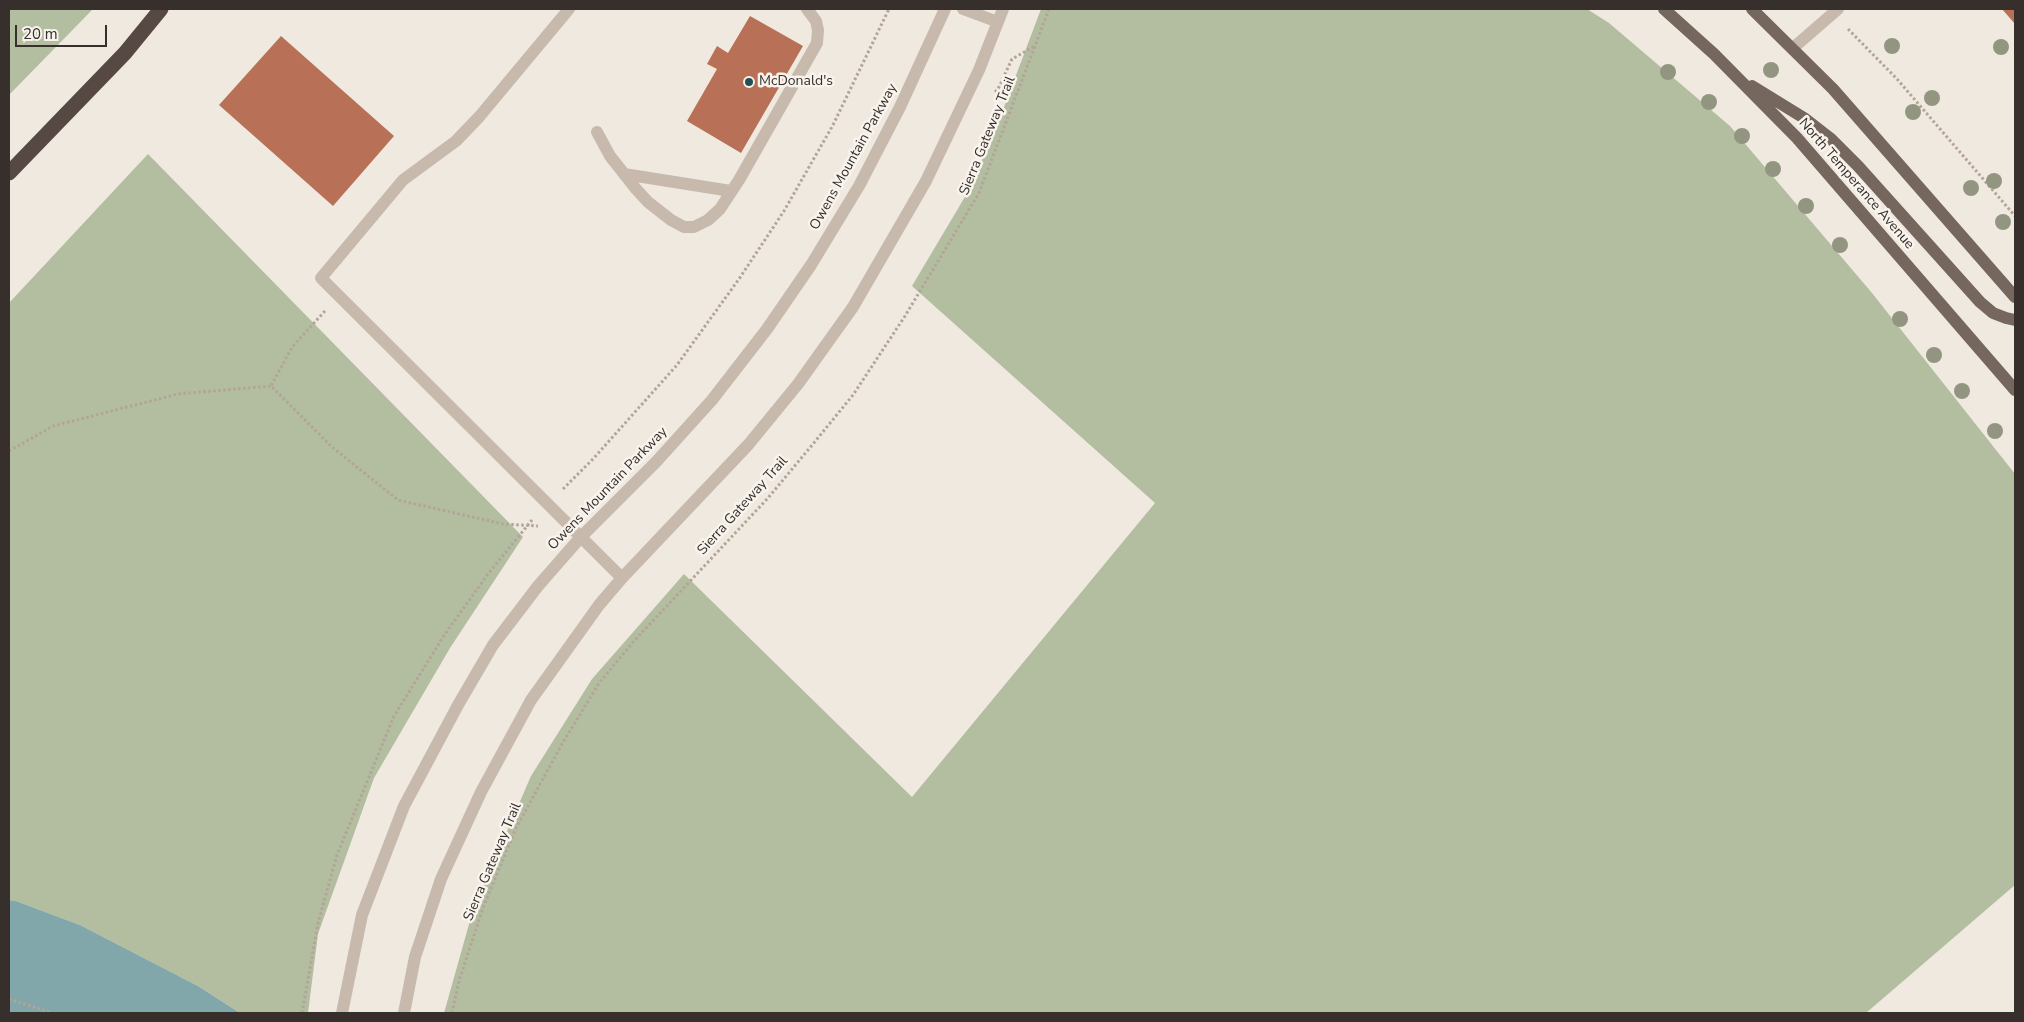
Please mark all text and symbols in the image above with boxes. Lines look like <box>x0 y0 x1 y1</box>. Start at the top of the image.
scale bar <box>18 15 110 47</box>
text: 20 m <box>23 24 58 44</box>
place label: McDonald's <box>759 74 833 90</box>
street label: Sierra Gateway Trail <box>956 74 1020 198</box>
marker: McDonald's <box>743 76 755 88</box>
street label: Owens Mountain Parkway <box>807 81 901 233</box>
street label: North Temperance Avenue <box>1795 115 1917 253</box>
street label: Owens Mountain Parkway <box>545 424 671 554</box>
street label: Sierra Gateway Trail <box>694 453 792 559</box>
street label: Sierra Gateway Trail <box>460 800 526 924</box>

